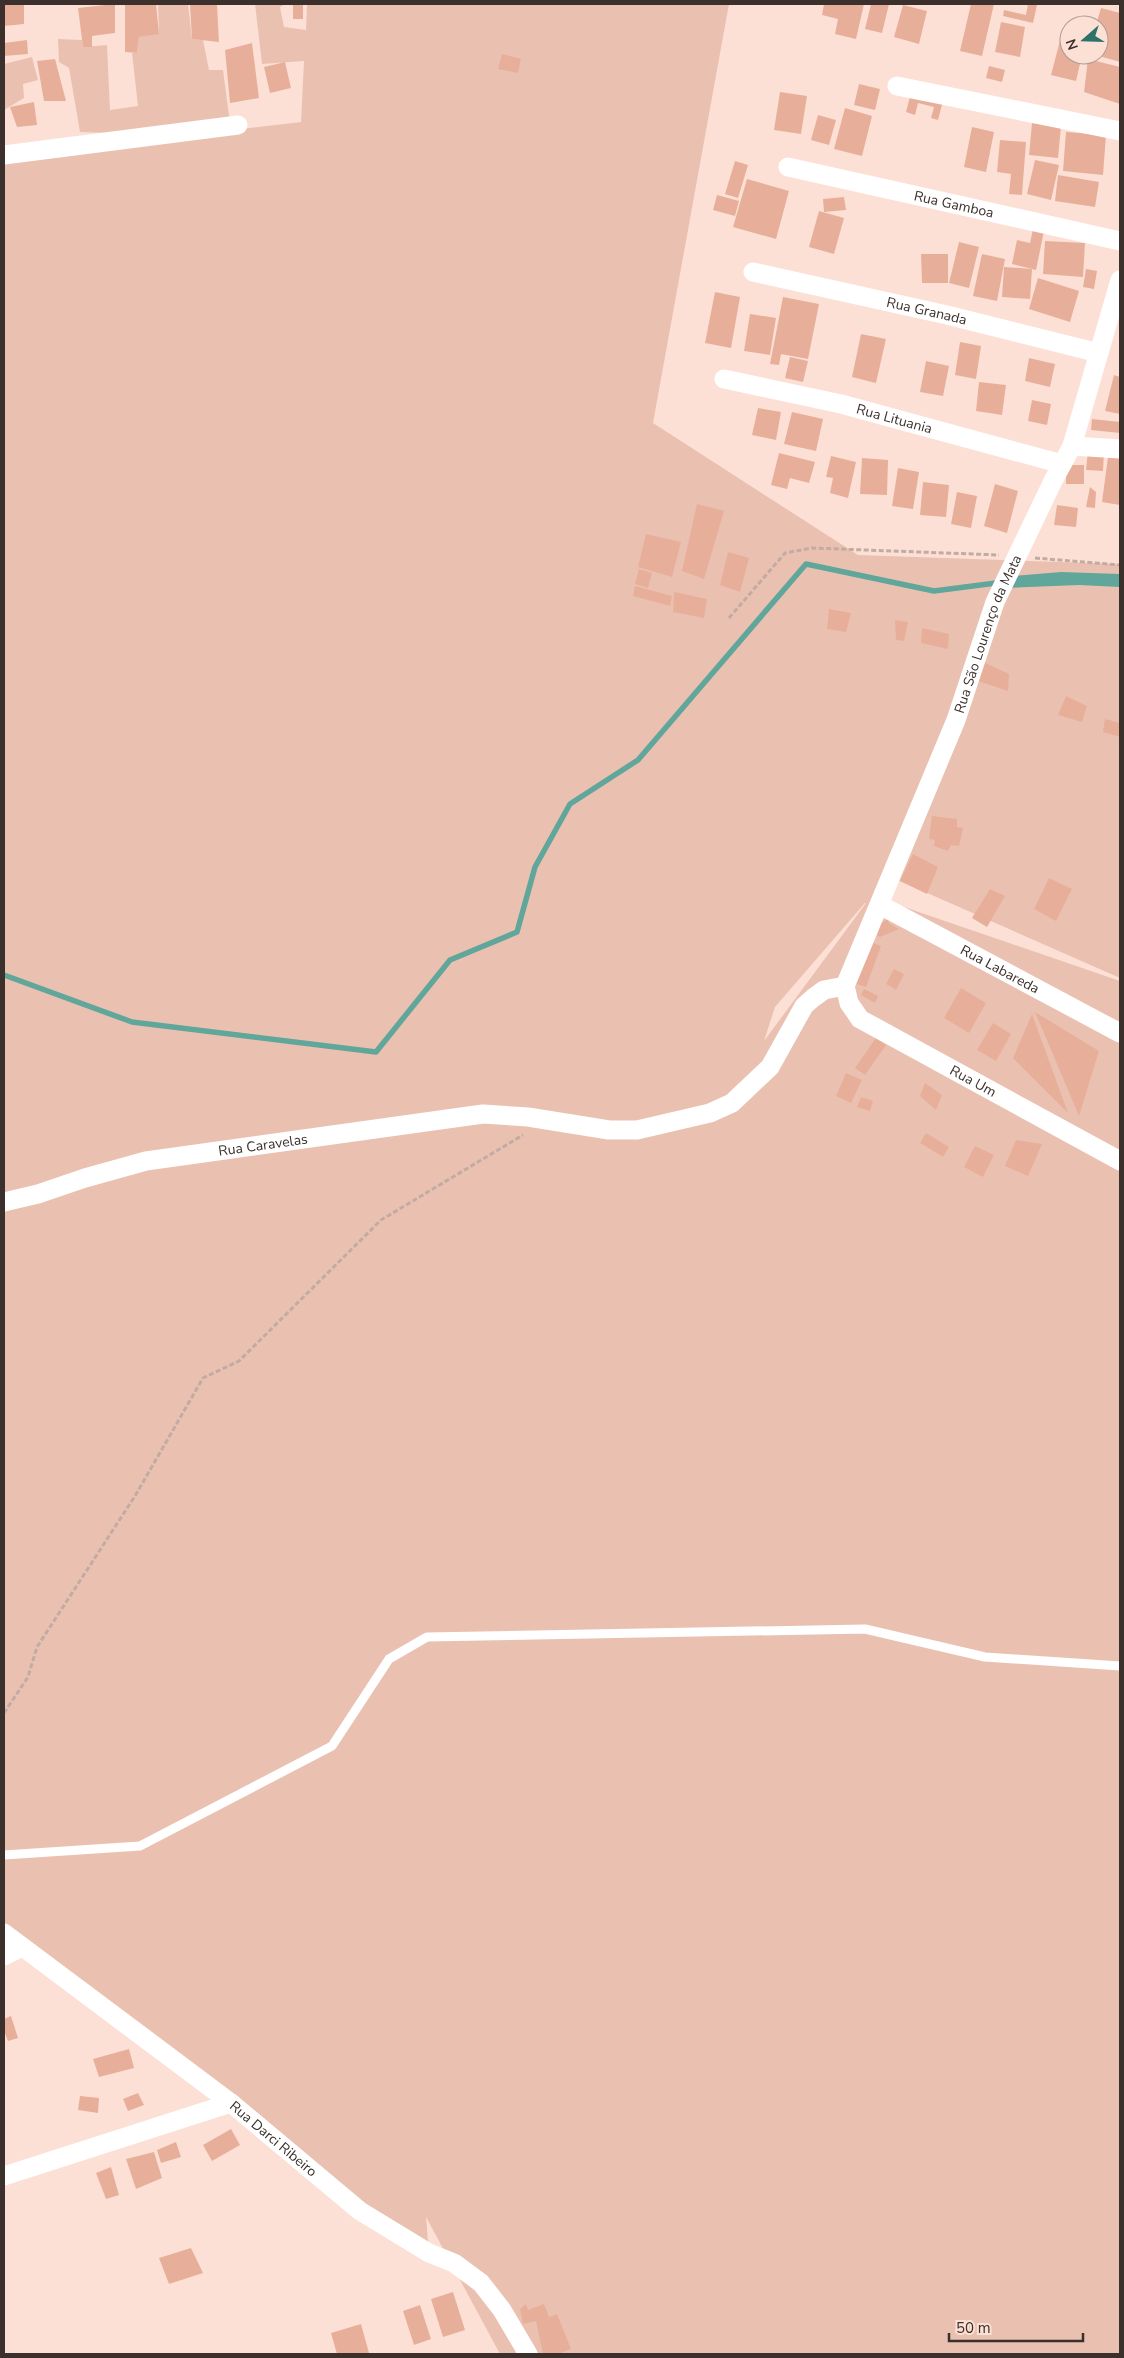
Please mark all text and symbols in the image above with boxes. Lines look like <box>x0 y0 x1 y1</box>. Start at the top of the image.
north arrow <box>1059 15 1109 65</box>
text: N <box>1062 36 1083 52</box>
street label: Rua Gamboa <box>912 186 996 223</box>
street label: Rua Granada <box>885 293 969 330</box>
street label: Rua Lituania <box>854 400 934 438</box>
street label: Rua São Lourenço da Mata <box>950 552 1026 716</box>
street label: Rua Labareda <box>957 941 1043 998</box>
street label: Rua Um <box>946 1061 1000 1102</box>
street label: Rua Caravelas <box>217 1130 309 1161</box>
street label: Rua Darci Ribeiro <box>225 2097 321 2181</box>
scale bar <box>949 2310 1083 2342</box>
text: 50 m <box>956 2318 991 2338</box>

